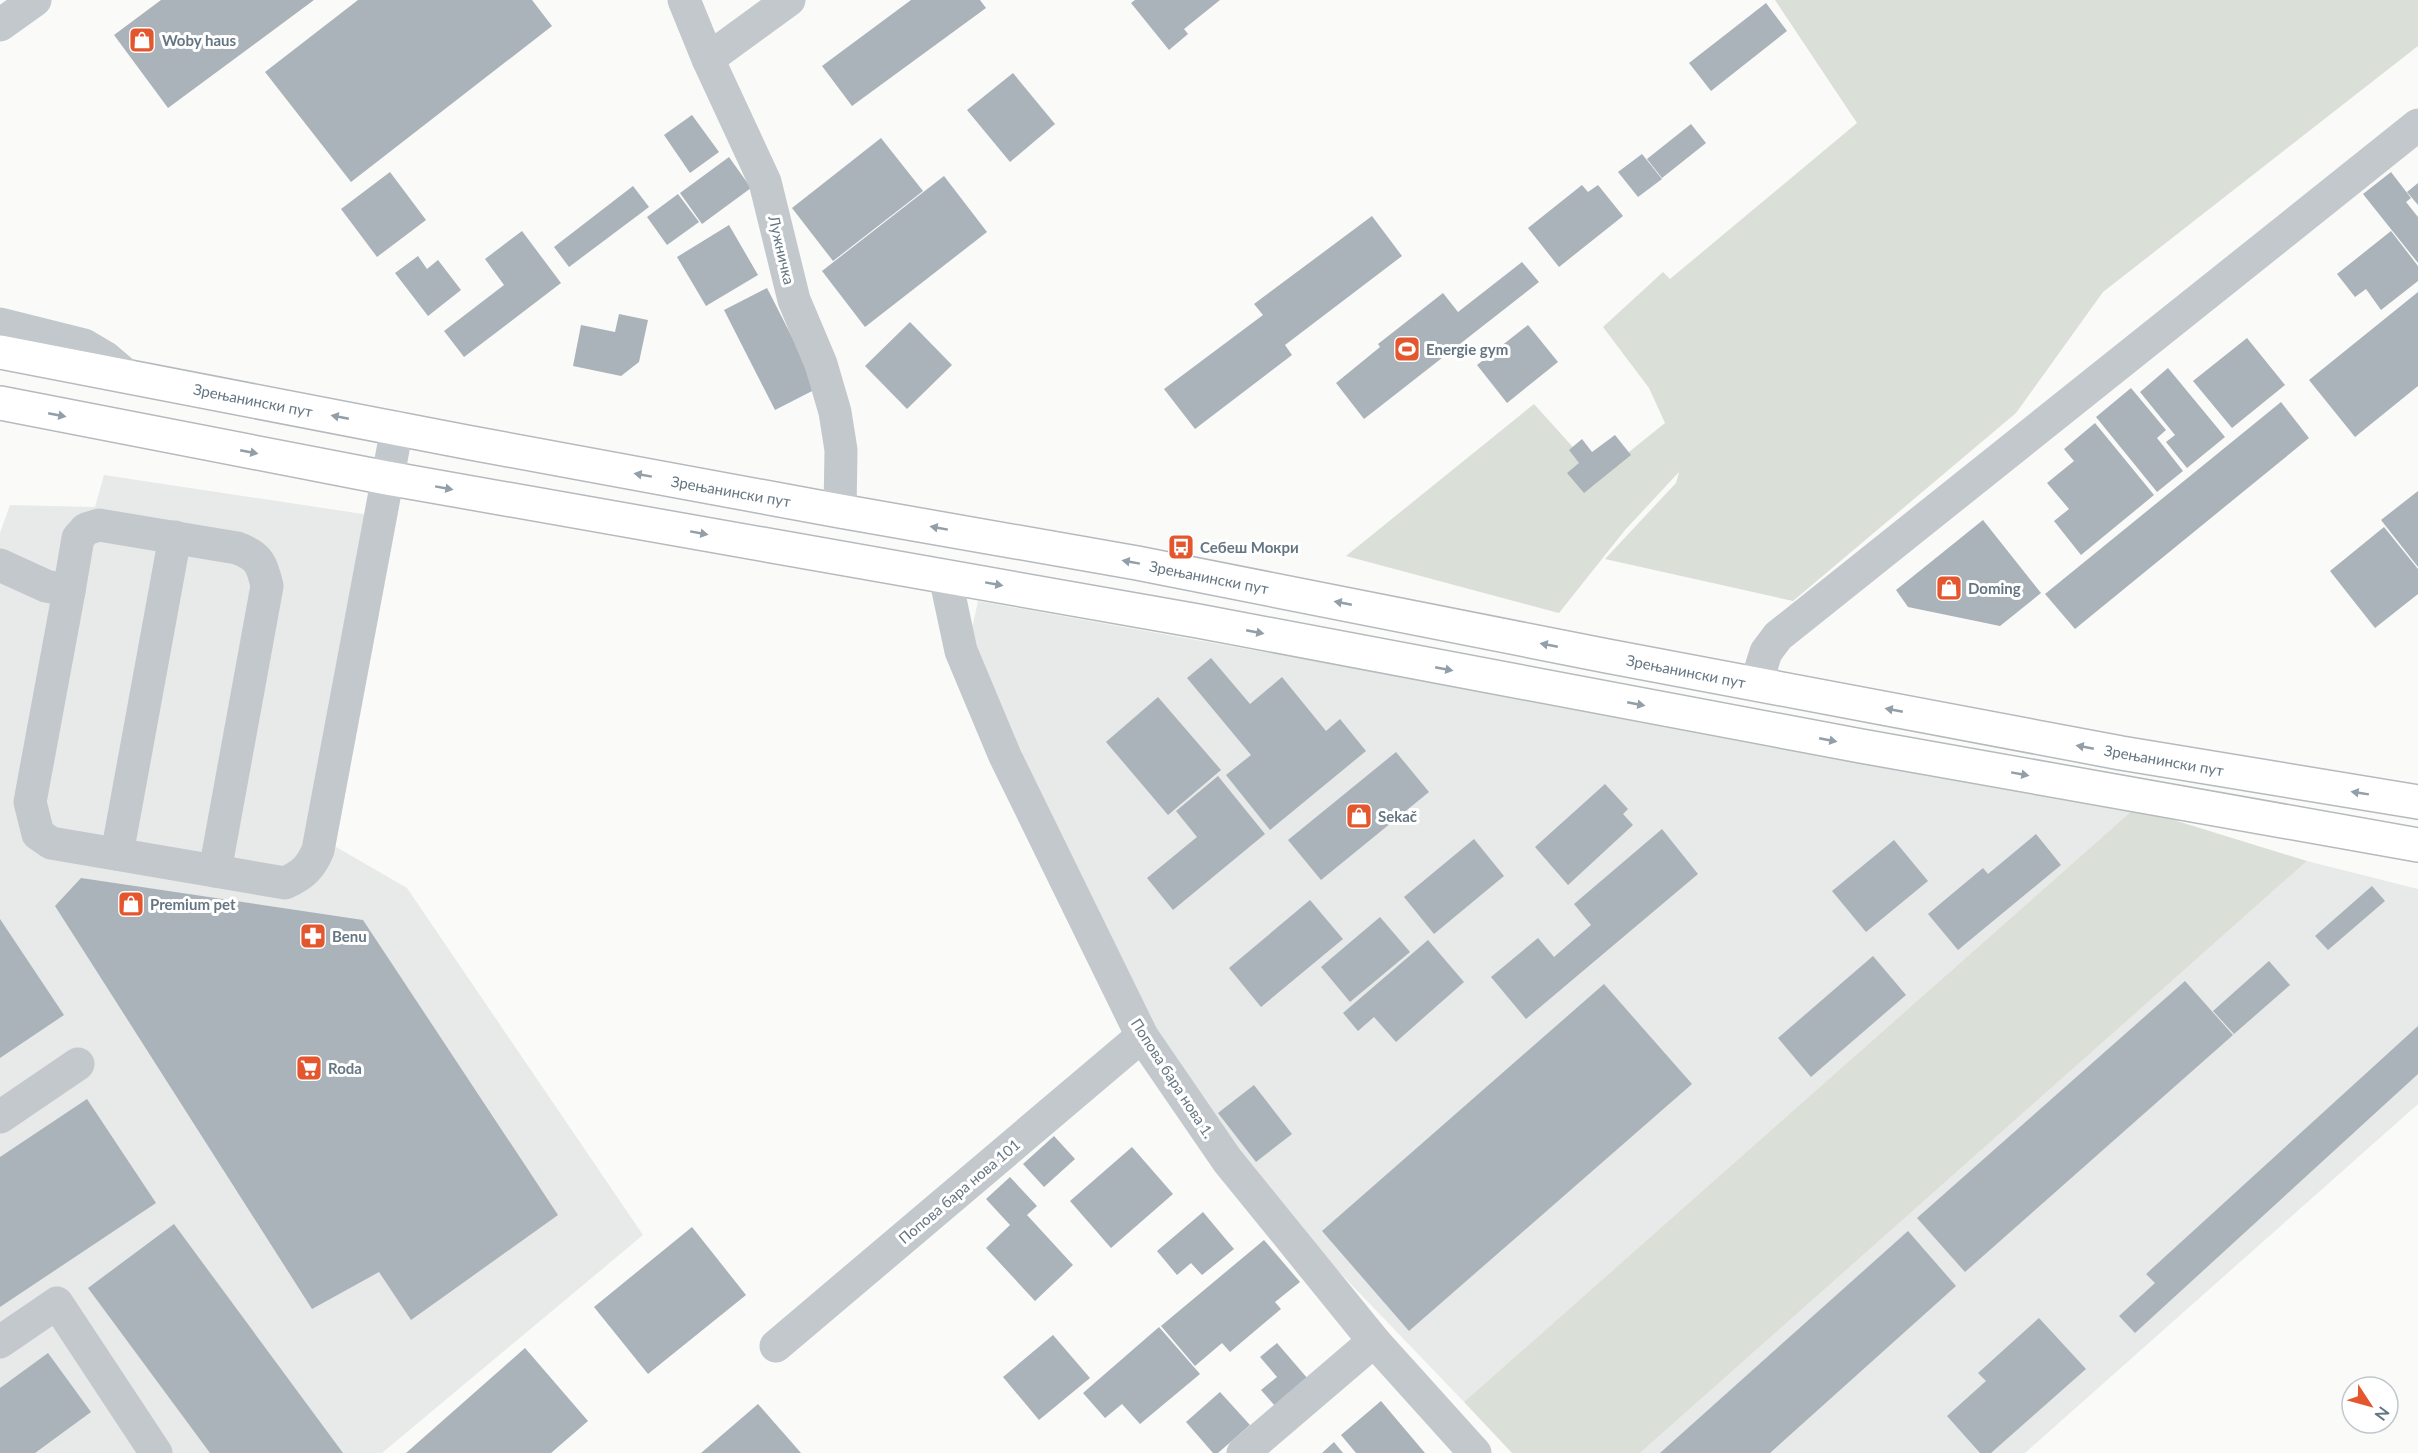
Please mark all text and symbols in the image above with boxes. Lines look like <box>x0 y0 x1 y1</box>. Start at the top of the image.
shop icon: Woby haus <box>127 25 157 55</box>
place label: Woby haus <box>162 31 236 49</box>
street label: Лужничка <box>765 213 799 286</box>
sports icon: Energie gym <box>1392 334 1422 364</box>
place label: Energie gym <box>1426 340 1508 358</box>
street label: Зрењанински пут <box>192 380 315 420</box>
one-way arrow <box>48 411 67 420</box>
one-way arrow <box>330 412 349 421</box>
one-way arrow <box>240 448 259 457</box>
one-way arrow <box>634 470 653 479</box>
street label: Зрењанински пут <box>670 472 793 510</box>
one-way arrow <box>435 484 454 493</box>
one-way arrow <box>929 524 948 533</box>
one-way arrow <box>689 528 708 537</box>
bus stop icon: Себеш Мокри <box>1166 532 1196 562</box>
place label: Себеш Мокри <box>1200 538 1299 556</box>
one-way arrow <box>1121 557 1140 566</box>
street label: Зрењанински пут <box>1148 557 1271 597</box>
shop icon: Doming <box>1934 573 1964 603</box>
place label: Doming <box>1968 579 2021 597</box>
one-way arrow <box>985 580 1004 589</box>
one-way arrow <box>1333 598 1352 608</box>
one-way arrow <box>1246 628 1265 637</box>
one-way arrow <box>1540 639 1558 649</box>
street label: Зрењанински пут <box>1625 651 1748 691</box>
one-way arrow <box>1435 665 1454 674</box>
one-way arrow <box>1627 700 1646 709</box>
one-way arrow <box>1884 705 1903 714</box>
one-way arrow <box>1819 736 1838 745</box>
street label: Зрењанински пут <box>2103 741 2226 779</box>
one-way arrow <box>2075 742 2094 751</box>
one-way arrow <box>2011 770 2030 779</box>
one-way arrow <box>2351 788 2370 797</box>
shop icon: Sekač <box>1344 801 1374 831</box>
place label: Sekač <box>1378 807 1417 825</box>
shop icon: Premium pet <box>116 889 146 919</box>
place label: Premium pet <box>150 895 236 913</box>
pharmacy icon: Benu <box>298 921 328 951</box>
place label: Benu <box>332 927 367 945</box>
street label: Попова бара нова 1. <box>1128 1015 1218 1141</box>
supermarket icon: Roda <box>294 1053 324 1083</box>
place label: Roda <box>328 1059 362 1077</box>
street label: Попова бара нова 101 <box>895 1135 1023 1247</box>
north arrow <box>2340 1375 2400 1435</box>
text: N <box>2371 1404 2394 1425</box>

